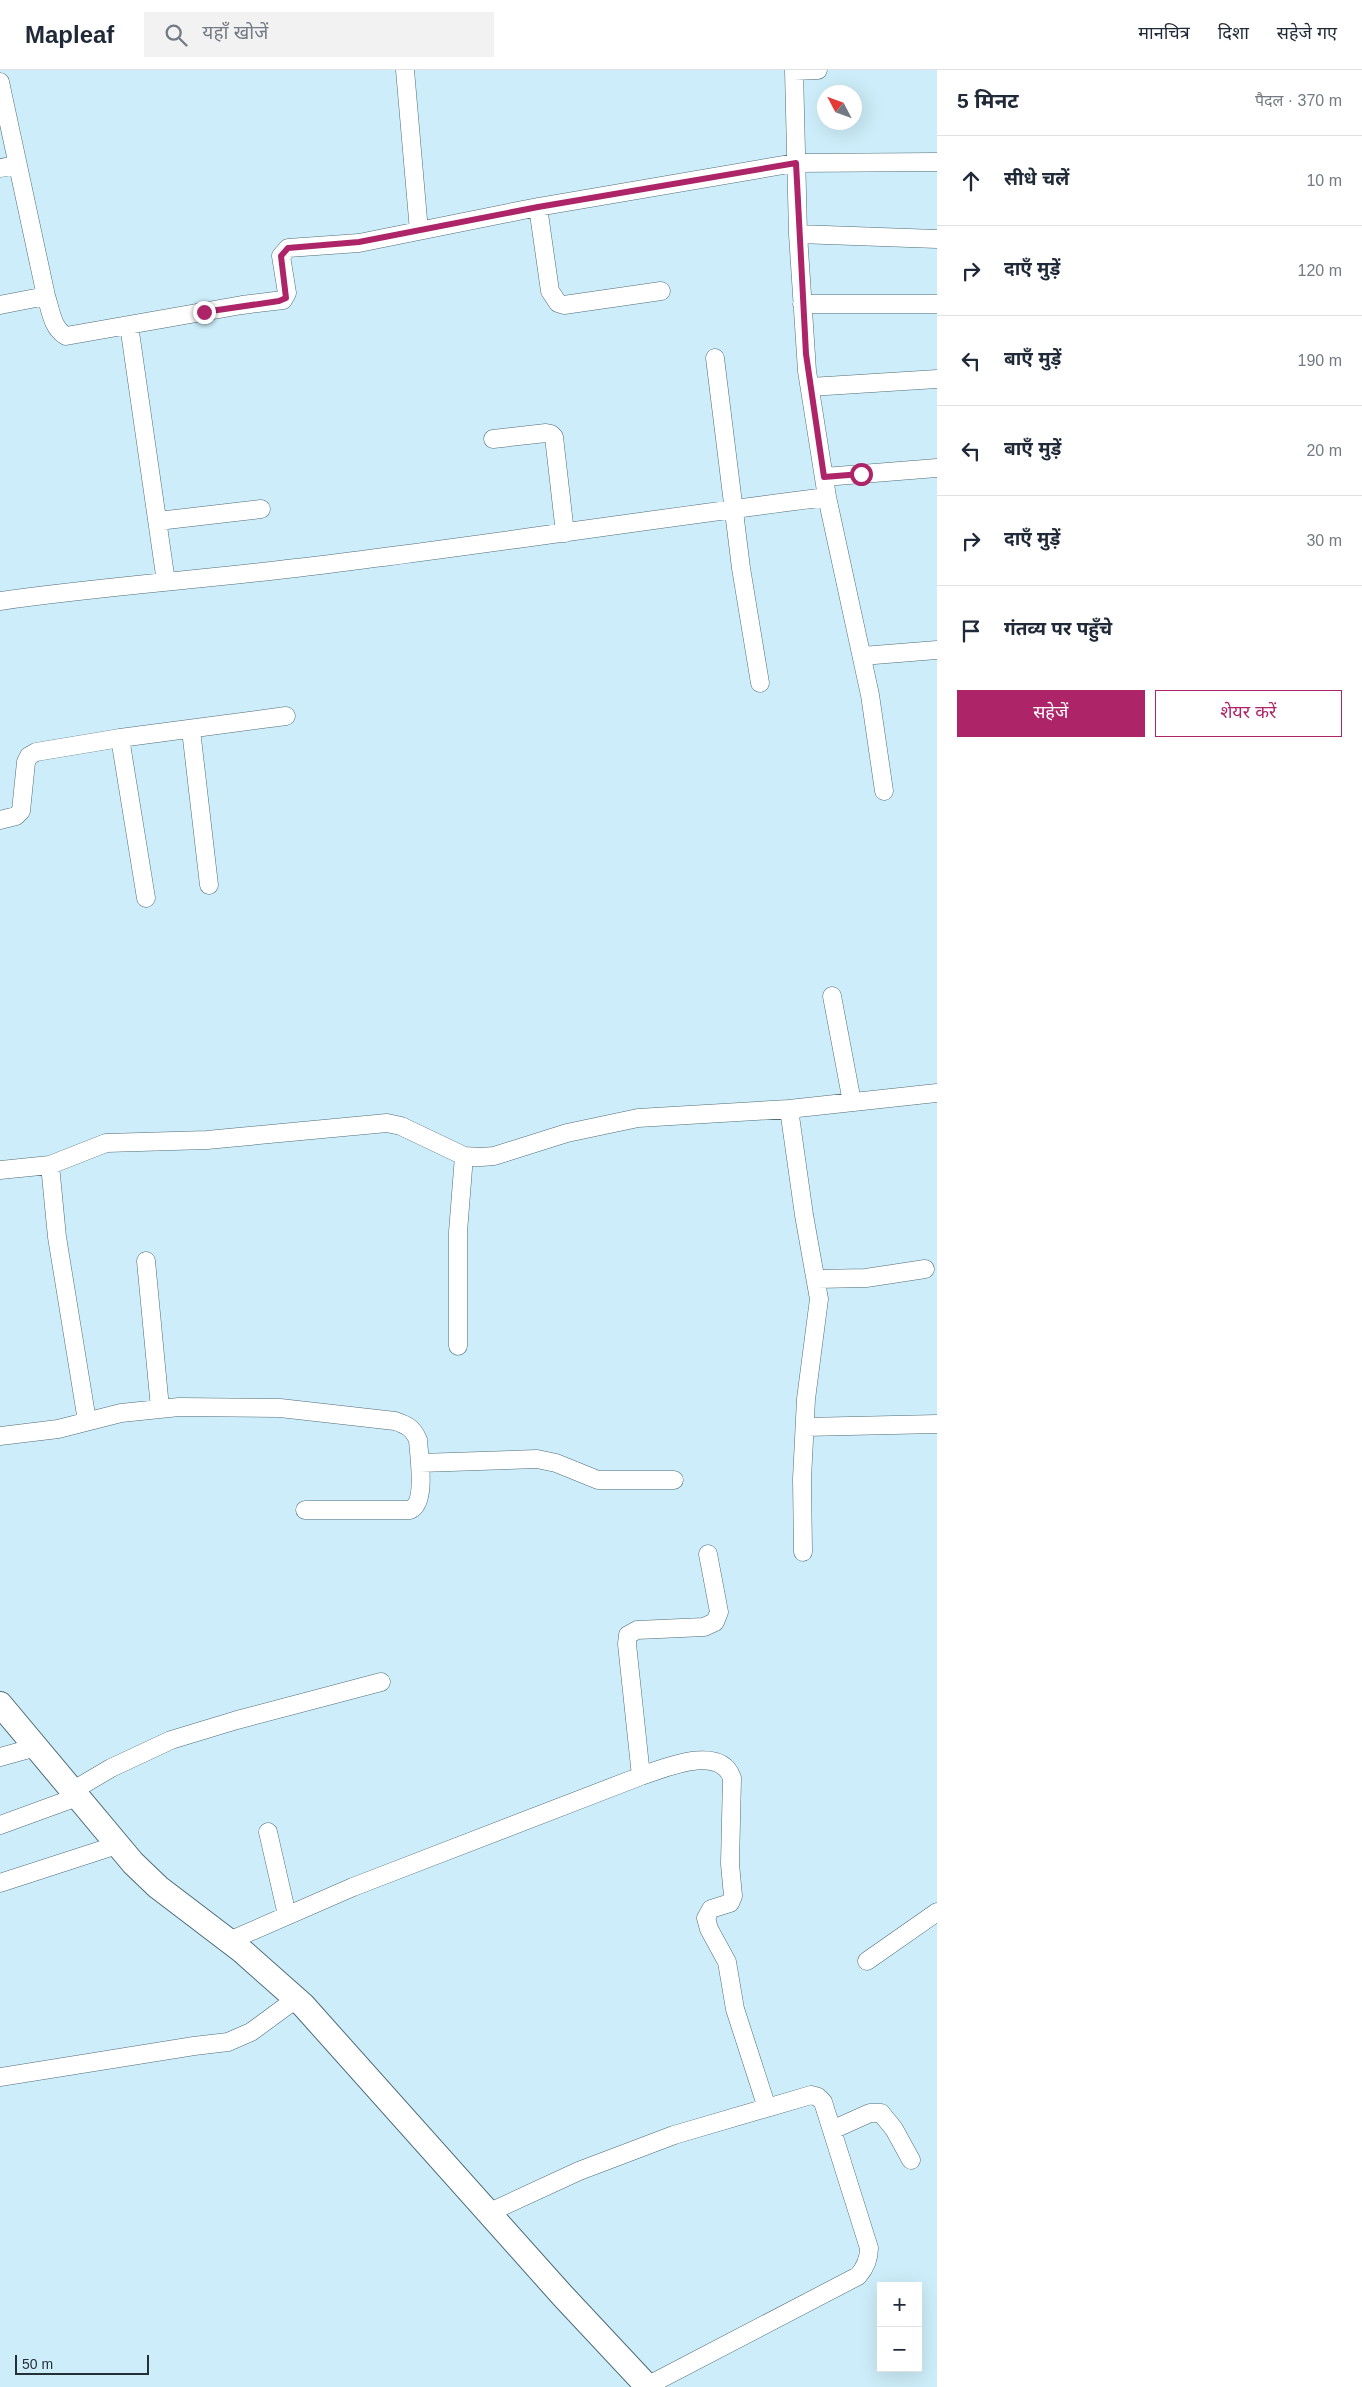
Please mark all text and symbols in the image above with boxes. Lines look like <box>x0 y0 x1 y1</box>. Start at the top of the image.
search box <box>144 12 494 57</box>
text: Mapleaf <box>25 21 114 48</box>
icon: search <box>162 21 190 49</box>
text: यहाँ खोजें <box>202 22 268 43</box>
text: मानचित्र <box>1138 23 1190 43</box>
text: दिशा <box>1218 23 1249 43</box>
text: सहेजे गए <box>1277 23 1337 43</box>
north arrow <box>817 85 862 130</box>
text: 5 मिनट <box>957 89 1019 112</box>
text: पैदल · 370 m <box>1255 92 1342 109</box>
icon: ahead <box>957 167 985 195</box>
text: सीधे चलें <box>1004 168 1069 189</box>
text: 10 m <box>1306 172 1342 189</box>
icon: right <box>957 257 985 285</box>
text: दाएँ मुड़ें <box>1004 258 1060 279</box>
text: 120 m <box>1298 262 1342 279</box>
route end <box>193 301 216 324</box>
icon: left <box>957 347 985 375</box>
text: बाएँ मुड़ें <box>1004 348 1061 369</box>
text: 190 m <box>1298 352 1342 369</box>
icon: left <box>957 437 985 465</box>
text: बाएँ मुड़ें <box>1004 438 1061 459</box>
text: 20 m <box>1306 442 1342 459</box>
route start <box>850 463 873 486</box>
icon: right <box>957 527 985 555</box>
text: दाएँ मुड़ें <box>1004 528 1060 549</box>
text: 30 m <box>1306 532 1342 549</box>
icon: arrive <box>957 617 985 645</box>
text: गंतव्य पर पहुँचे <box>1004 618 1112 639</box>
button: सहेजें <box>957 690 1145 737</box>
button: शेयर करें <box>1155 690 1342 737</box>
map controls <box>877 2282 922 2372</box>
button: + <box>877 2282 922 2327</box>
button: − <box>877 2327 922 2372</box>
scale bar <box>15 2352 149 2375</box>
text: 50 m <box>22 2356 53 2372</box>

